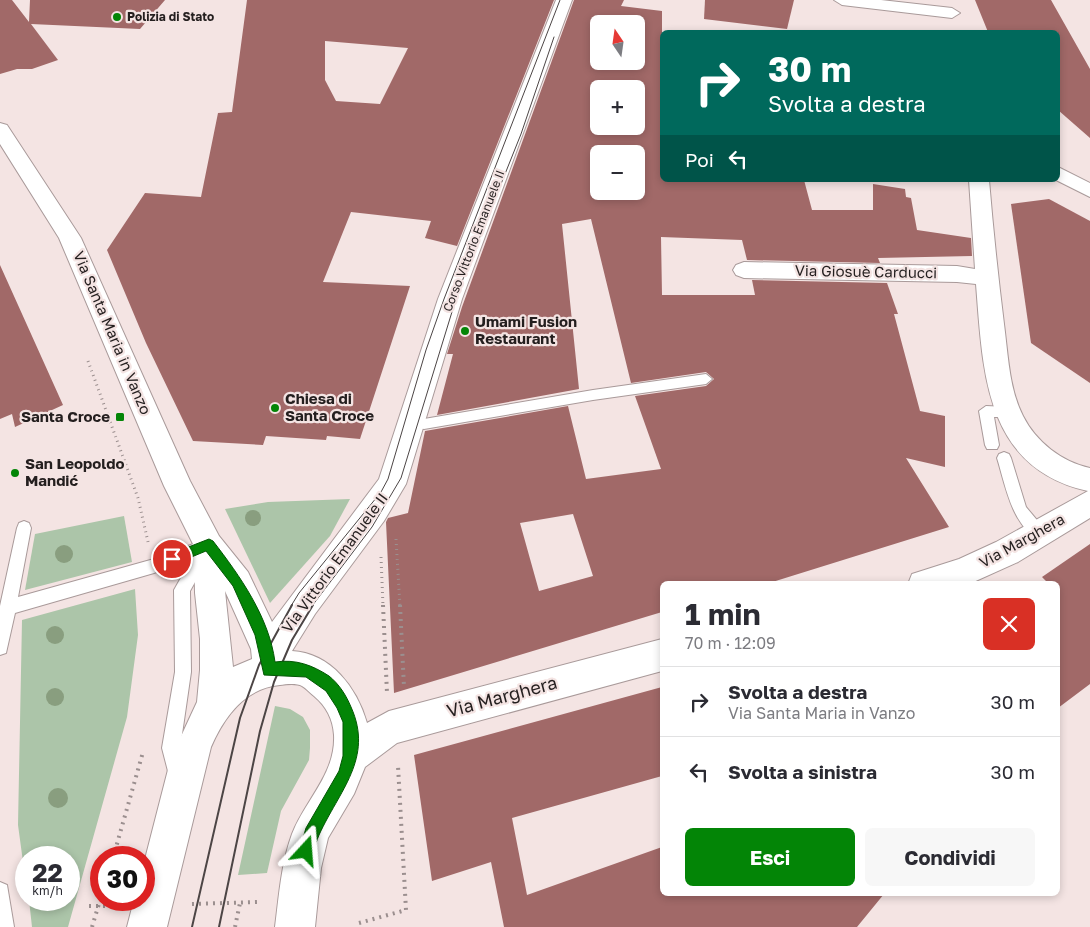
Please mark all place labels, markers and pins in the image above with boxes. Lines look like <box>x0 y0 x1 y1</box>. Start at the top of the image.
place label: Polizia di Stato <box>127 9 214 24</box>
marker: Polizia di Stato <box>111 11 123 23</box>
place label: Umami Fusion Restaurant <box>475 312 577 347</box>
marker: Umami Fusion Restaurant <box>459 325 471 337</box>
place label: Chiesa di Santa Croce <box>285 389 374 424</box>
marker: Chiesa di Santa Croce <box>269 402 281 414</box>
place label: Santa Croce <box>21 407 110 425</box>
marker: Santa Croce <box>114 411 126 423</box>
place label: San Leopoldo Mandić <box>25 454 124 489</box>
marker: San Leopoldo Mandić <box>9 467 21 479</box>
pin <box>151 538 193 580</box>

